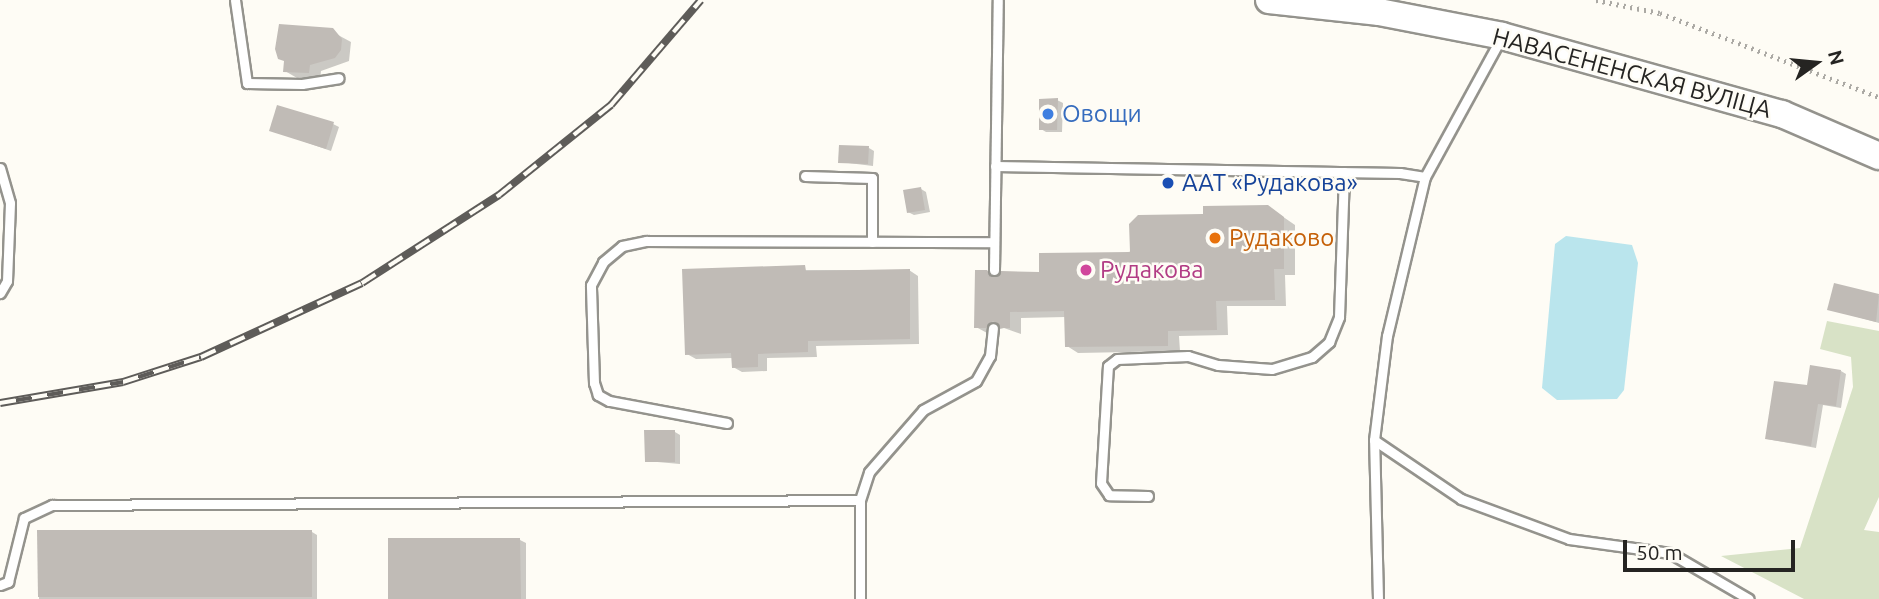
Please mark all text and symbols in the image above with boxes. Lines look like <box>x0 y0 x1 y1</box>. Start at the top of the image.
street label: НАВАСЕНЕНСКАЯ ВУЛІЦА <box>1489 22 1775 124</box>
north arrow <box>1781 28 1851 98</box>
text: N <box>1824 48 1849 67</box>
place label: Овощи <box>1062 100 1142 128</box>
marker: Овощи <box>1040 106 1056 122</box>
place label: ААТ «Рудакова» <box>1182 169 1358 197</box>
marker: ААТ «Рудакова» <box>1160 175 1176 191</box>
place label: Рудаково <box>1229 224 1334 252</box>
marker: Рудаково <box>1207 230 1223 246</box>
place label: Рудакова <box>1100 256 1204 284</box>
marker: Рудакова <box>1078 262 1094 278</box>
scale bar <box>1627 526 1798 570</box>
text: 50 m <box>1636 540 1683 564</box>

